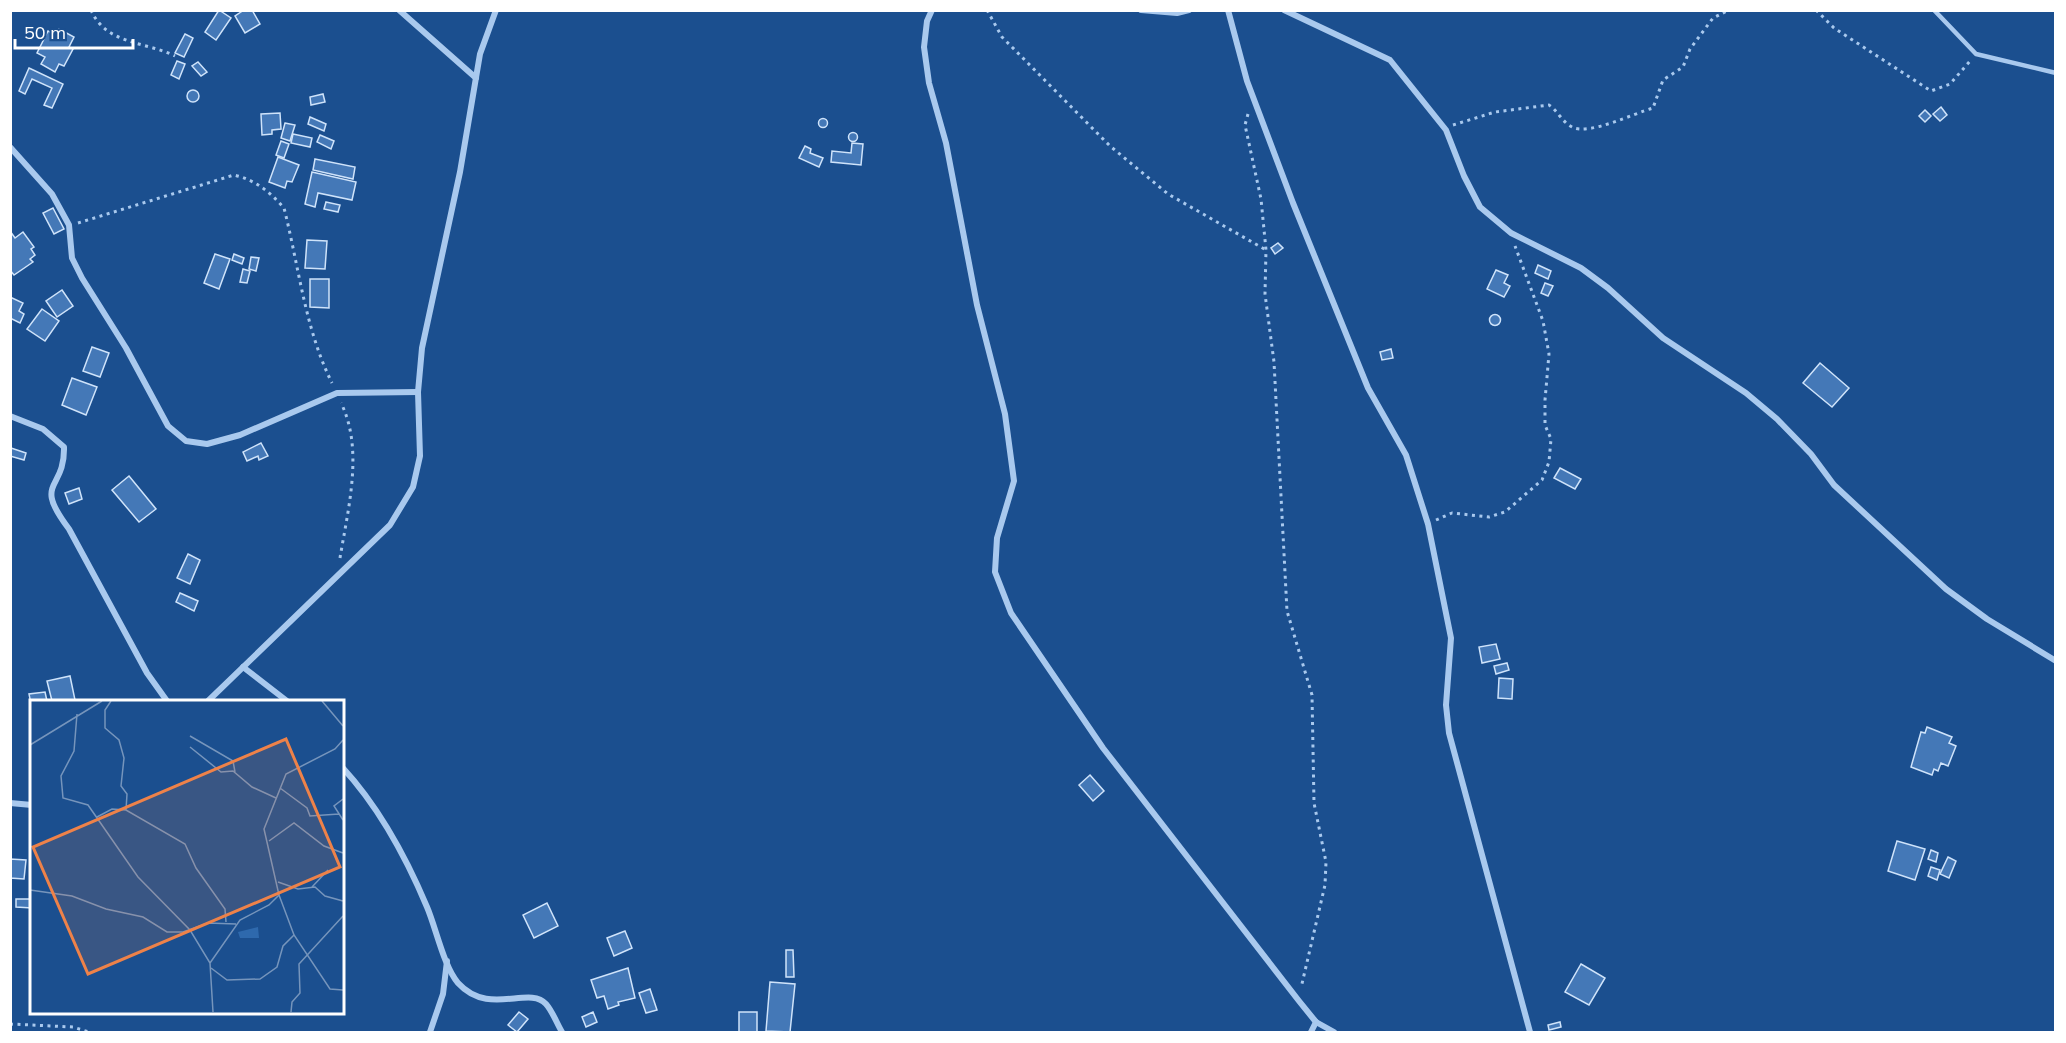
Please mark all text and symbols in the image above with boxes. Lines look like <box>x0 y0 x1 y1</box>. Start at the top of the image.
scale bar <box>15 12 134 50</box>
text: 50 m <box>24 21 66 44</box>
inset map <box>30 700 344 1013</box>

